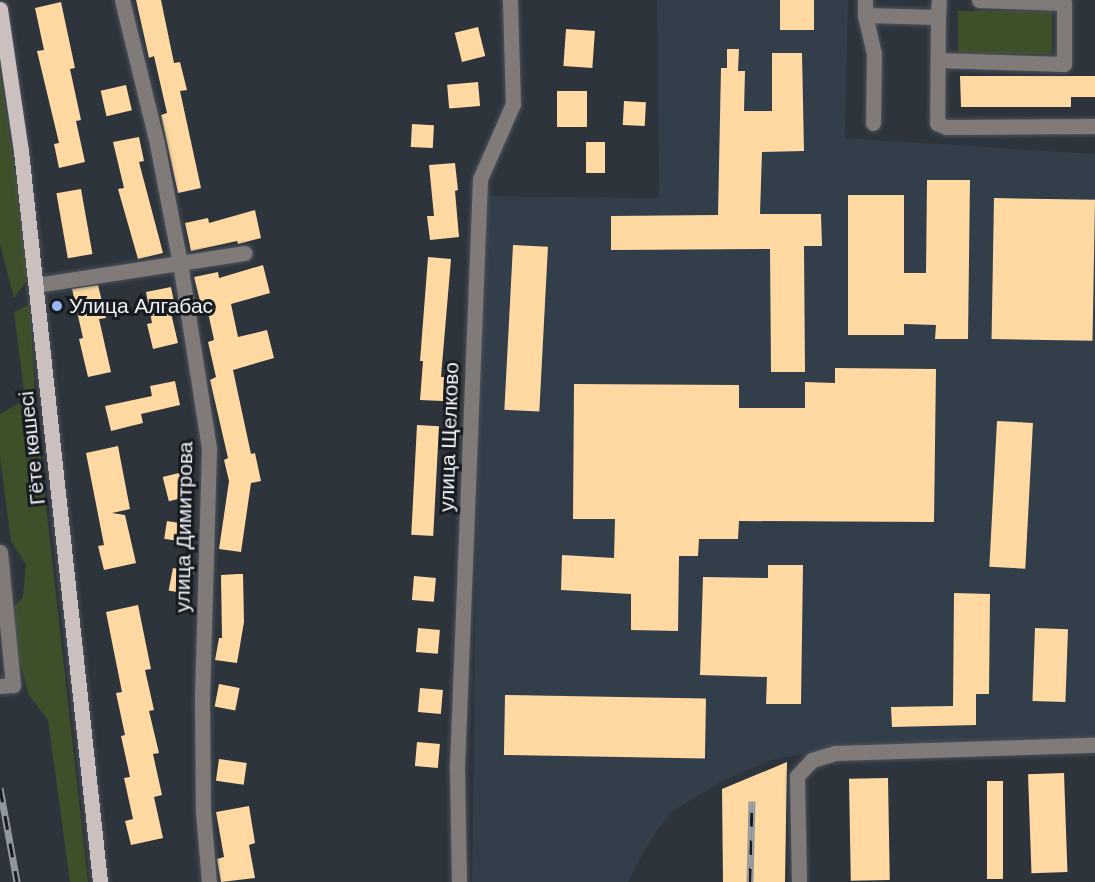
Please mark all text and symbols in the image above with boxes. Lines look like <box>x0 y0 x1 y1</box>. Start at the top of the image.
place label: Улица Алгабас <box>69 293 213 319</box>
marker: Улица Алгабас <box>50 299 64 313</box>
street label: улица Щелково <box>434 362 464 512</box>
street label: Гёте көшесі <box>13 390 51 506</box>
street label: улица Димитрова <box>170 441 198 613</box>

